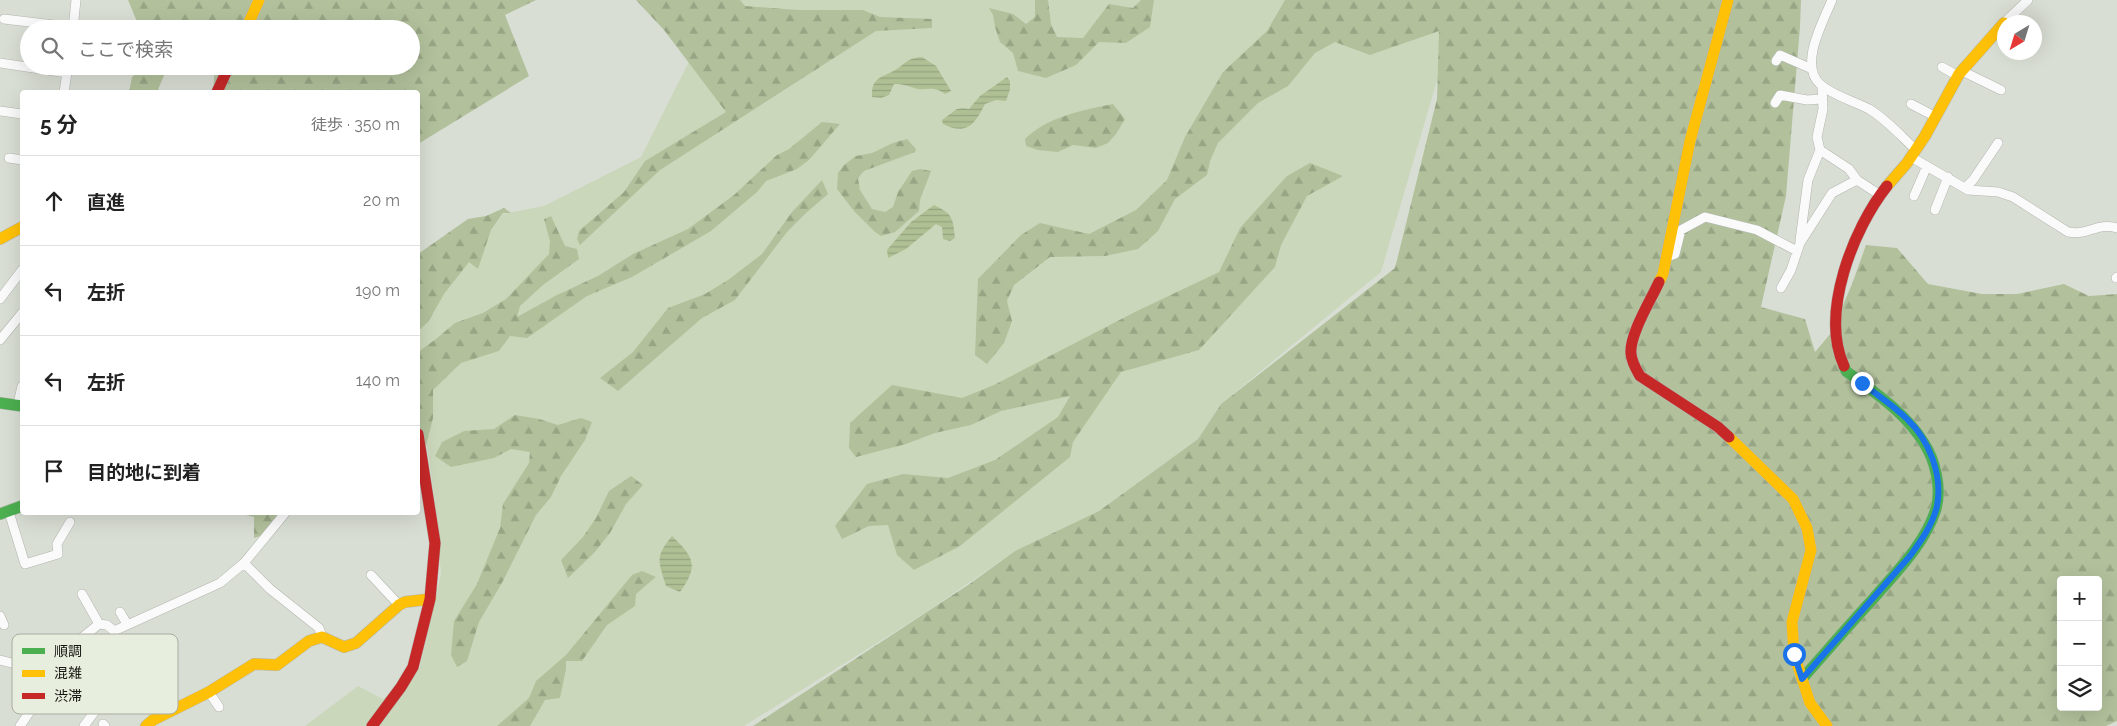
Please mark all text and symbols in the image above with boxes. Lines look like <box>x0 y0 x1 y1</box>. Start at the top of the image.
north arrow <box>1997 15 2042 60</box>
search box <box>20 20 420 75</box>
icon: search <box>38 34 66 62</box>
text: ここで検索 <box>78 38 173 60</box>
text: 5 分 <box>40 112 78 137</box>
text: 徒歩 · 350 m <box>311 115 400 134</box>
icon: ahead <box>40 187 68 215</box>
text: 直進 <box>87 191 125 213</box>
text: 20 m <box>363 191 400 210</box>
icon: left <box>40 277 68 305</box>
text: 左折 <box>87 281 125 303</box>
text: 190 m <box>355 281 400 300</box>
icon: left <box>40 367 68 395</box>
text: 左折 <box>87 371 125 393</box>
text: 140 m <box>356 371 400 390</box>
route end <box>1851 372 1874 395</box>
icon: arrive <box>40 457 68 485</box>
text: 目的地に到着 <box>87 461 201 483</box>
map controls <box>2057 576 2102 711</box>
button: + <box>2057 576 2102 621</box>
button: − <box>2057 621 2102 666</box>
legend <box>12 634 178 714</box>
text: 順調 <box>54 643 82 659</box>
route start <box>1783 643 1806 666</box>
text: 混雑 <box>54 665 82 681</box>
button: layers <box>2057 666 2102 711</box>
text: 渋滞 <box>54 688 82 704</box>

